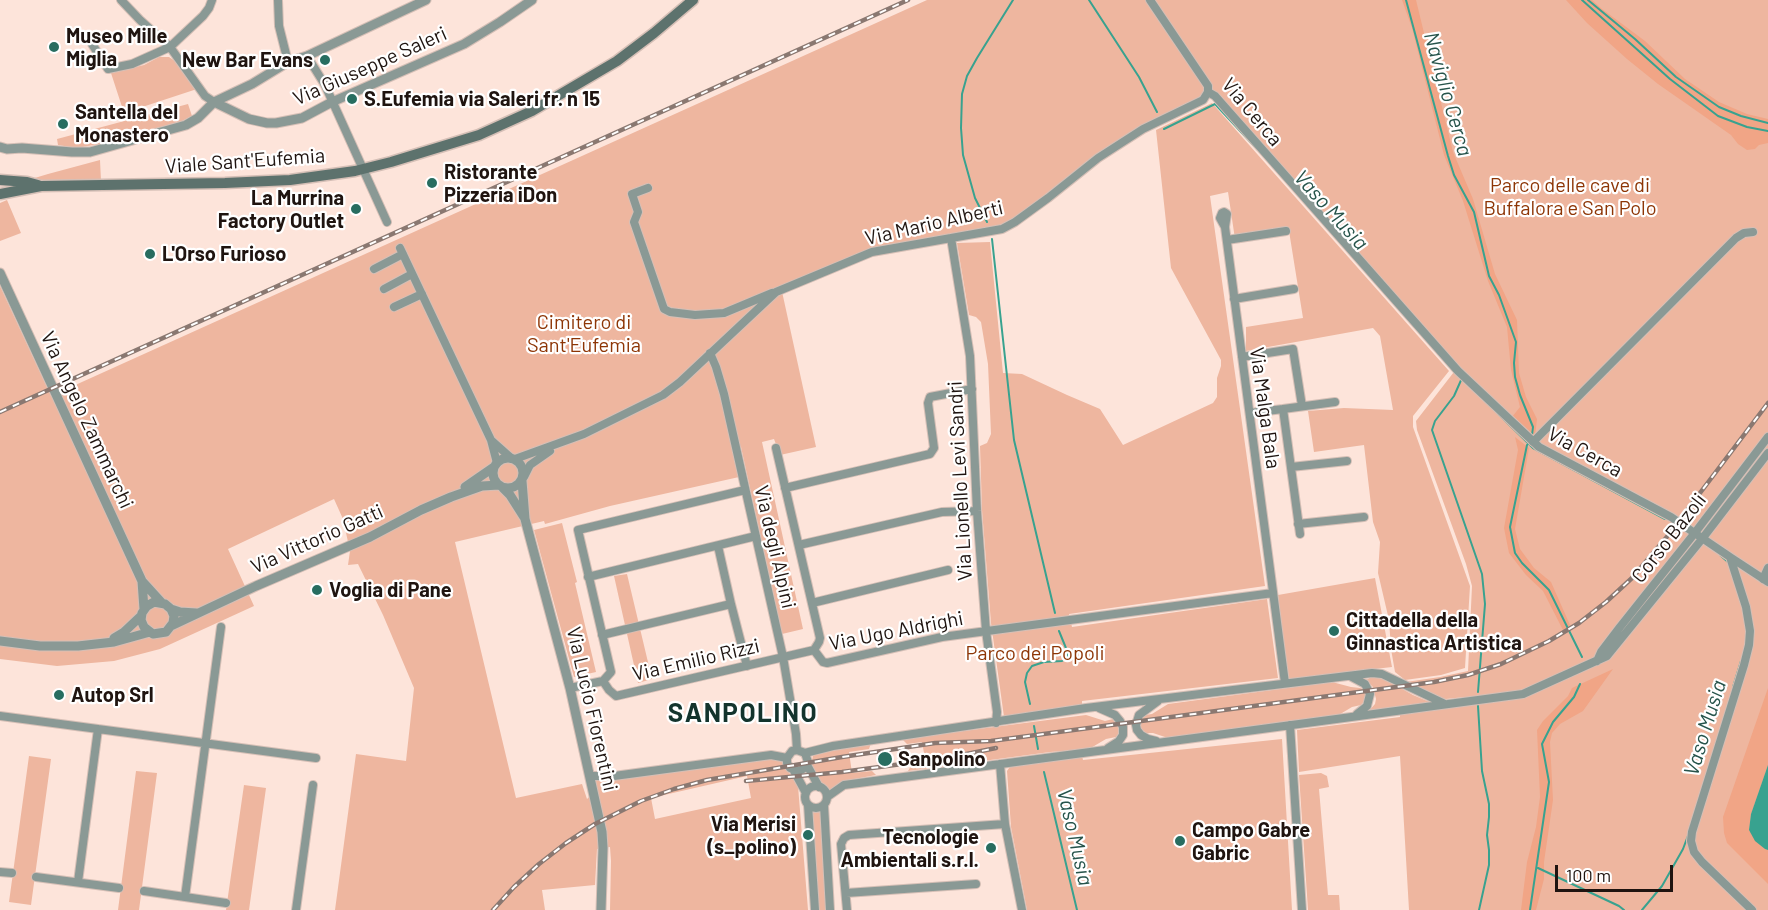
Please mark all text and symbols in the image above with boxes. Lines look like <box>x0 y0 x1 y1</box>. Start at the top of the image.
street label: Via Giuseppe Saleri <box>289 21 451 111</box>
place label: Museo Mille Miglia <box>66 24 167 71</box>
water label: Naviglio Cerca <box>1418 29 1478 159</box>
marker: Museo Mille Miglia <box>47 40 61 54</box>
place label: New Bar Evans <box>182 48 313 72</box>
marker: New Bar Evans <box>318 53 332 67</box>
street label: Via Cerca <box>1217 73 1287 151</box>
place label: S.Eufemia via Saleri fr. n 15 <box>364 87 600 111</box>
marker: S.Eufemia via Saleri fr. n 15 <box>345 92 359 106</box>
place label: Santella del Monastero <box>75 100 178 147</box>
marker: Santella del Monastero <box>56 117 70 131</box>
street label: Viale Sant'Eufemia <box>164 143 326 179</box>
place label: Ristorante Pizzeria iDon <box>444 160 557 207</box>
water label: Vaso Musia <box>1289 165 1373 255</box>
park label: Parco delle cave di Buffalora e San Polo <box>1483 173 1657 220</box>
marker: Ristorante Pizzeria iDon <box>425 176 439 190</box>
place label: La Murrina Factory Outlet <box>218 186 344 233</box>
street label: Via Mario Alberti <box>863 195 1005 251</box>
marker: La Murrina Factory Outlet <box>349 202 363 216</box>
place label: L'Orso Furioso <box>162 242 286 266</box>
marker: L'Orso Furioso <box>143 247 157 261</box>
park label: Cimitero di Sant'Eufemia <box>527 310 641 357</box>
street label: Via Angelo Zammarchi <box>35 328 139 512</box>
street label: Via Malga Bala <box>1245 346 1285 470</box>
street label: Via Lionello Levi Sandri <box>943 380 977 582</box>
street label: Via Cerca <box>1543 422 1627 482</box>
street label: Via degli Alpini <box>749 483 801 611</box>
street label: Corso Bazoli <box>1627 488 1711 588</box>
street label: Via Vittorio Gatti <box>247 499 387 579</box>
place label: Voglia di Pane <box>329 578 452 602</box>
marker: Voglia di Pane <box>310 583 324 597</box>
street label: Via Ugo Aldrighi <box>827 606 965 656</box>
place label: Cittadella della Ginnastica Artistica <box>1346 608 1522 655</box>
marker: Cittadella della Ginnastica Artistica <box>1327 624 1341 638</box>
street label: Via Lucio Fiorentini <box>561 625 623 793</box>
street label: Via Emilio Rizzi <box>630 634 762 686</box>
park label: Parco dei Popoli <box>966 641 1104 665</box>
water label: Vaso Musia <box>1679 677 1731 779</box>
place label: Autop Srl <box>71 683 154 707</box>
marker: Autop Srl <box>52 688 66 702</box>
district label: SANPOLINO <box>668 697 818 729</box>
place label: Sanpolino <box>898 747 986 771</box>
marker: Sanpolino <box>876 750 894 768</box>
water label: Vaso Musia <box>1052 786 1098 888</box>
place label: Via Merisi (s_polino) <box>707 812 796 859</box>
place label: Campo Gabre Gabric <box>1192 818 1310 865</box>
place label: Tecnologie Ambientali s.r.l. <box>841 825 979 872</box>
marker: Via Merisi (s_polino) <box>801 828 815 842</box>
marker: Campo Gabre Gabric <box>1173 834 1187 848</box>
marker: Tecnologie Ambientali s.r.l. <box>984 841 998 855</box>
scale bar <box>1558 853 1676 891</box>
text: 100 m <box>1566 864 1611 886</box>

